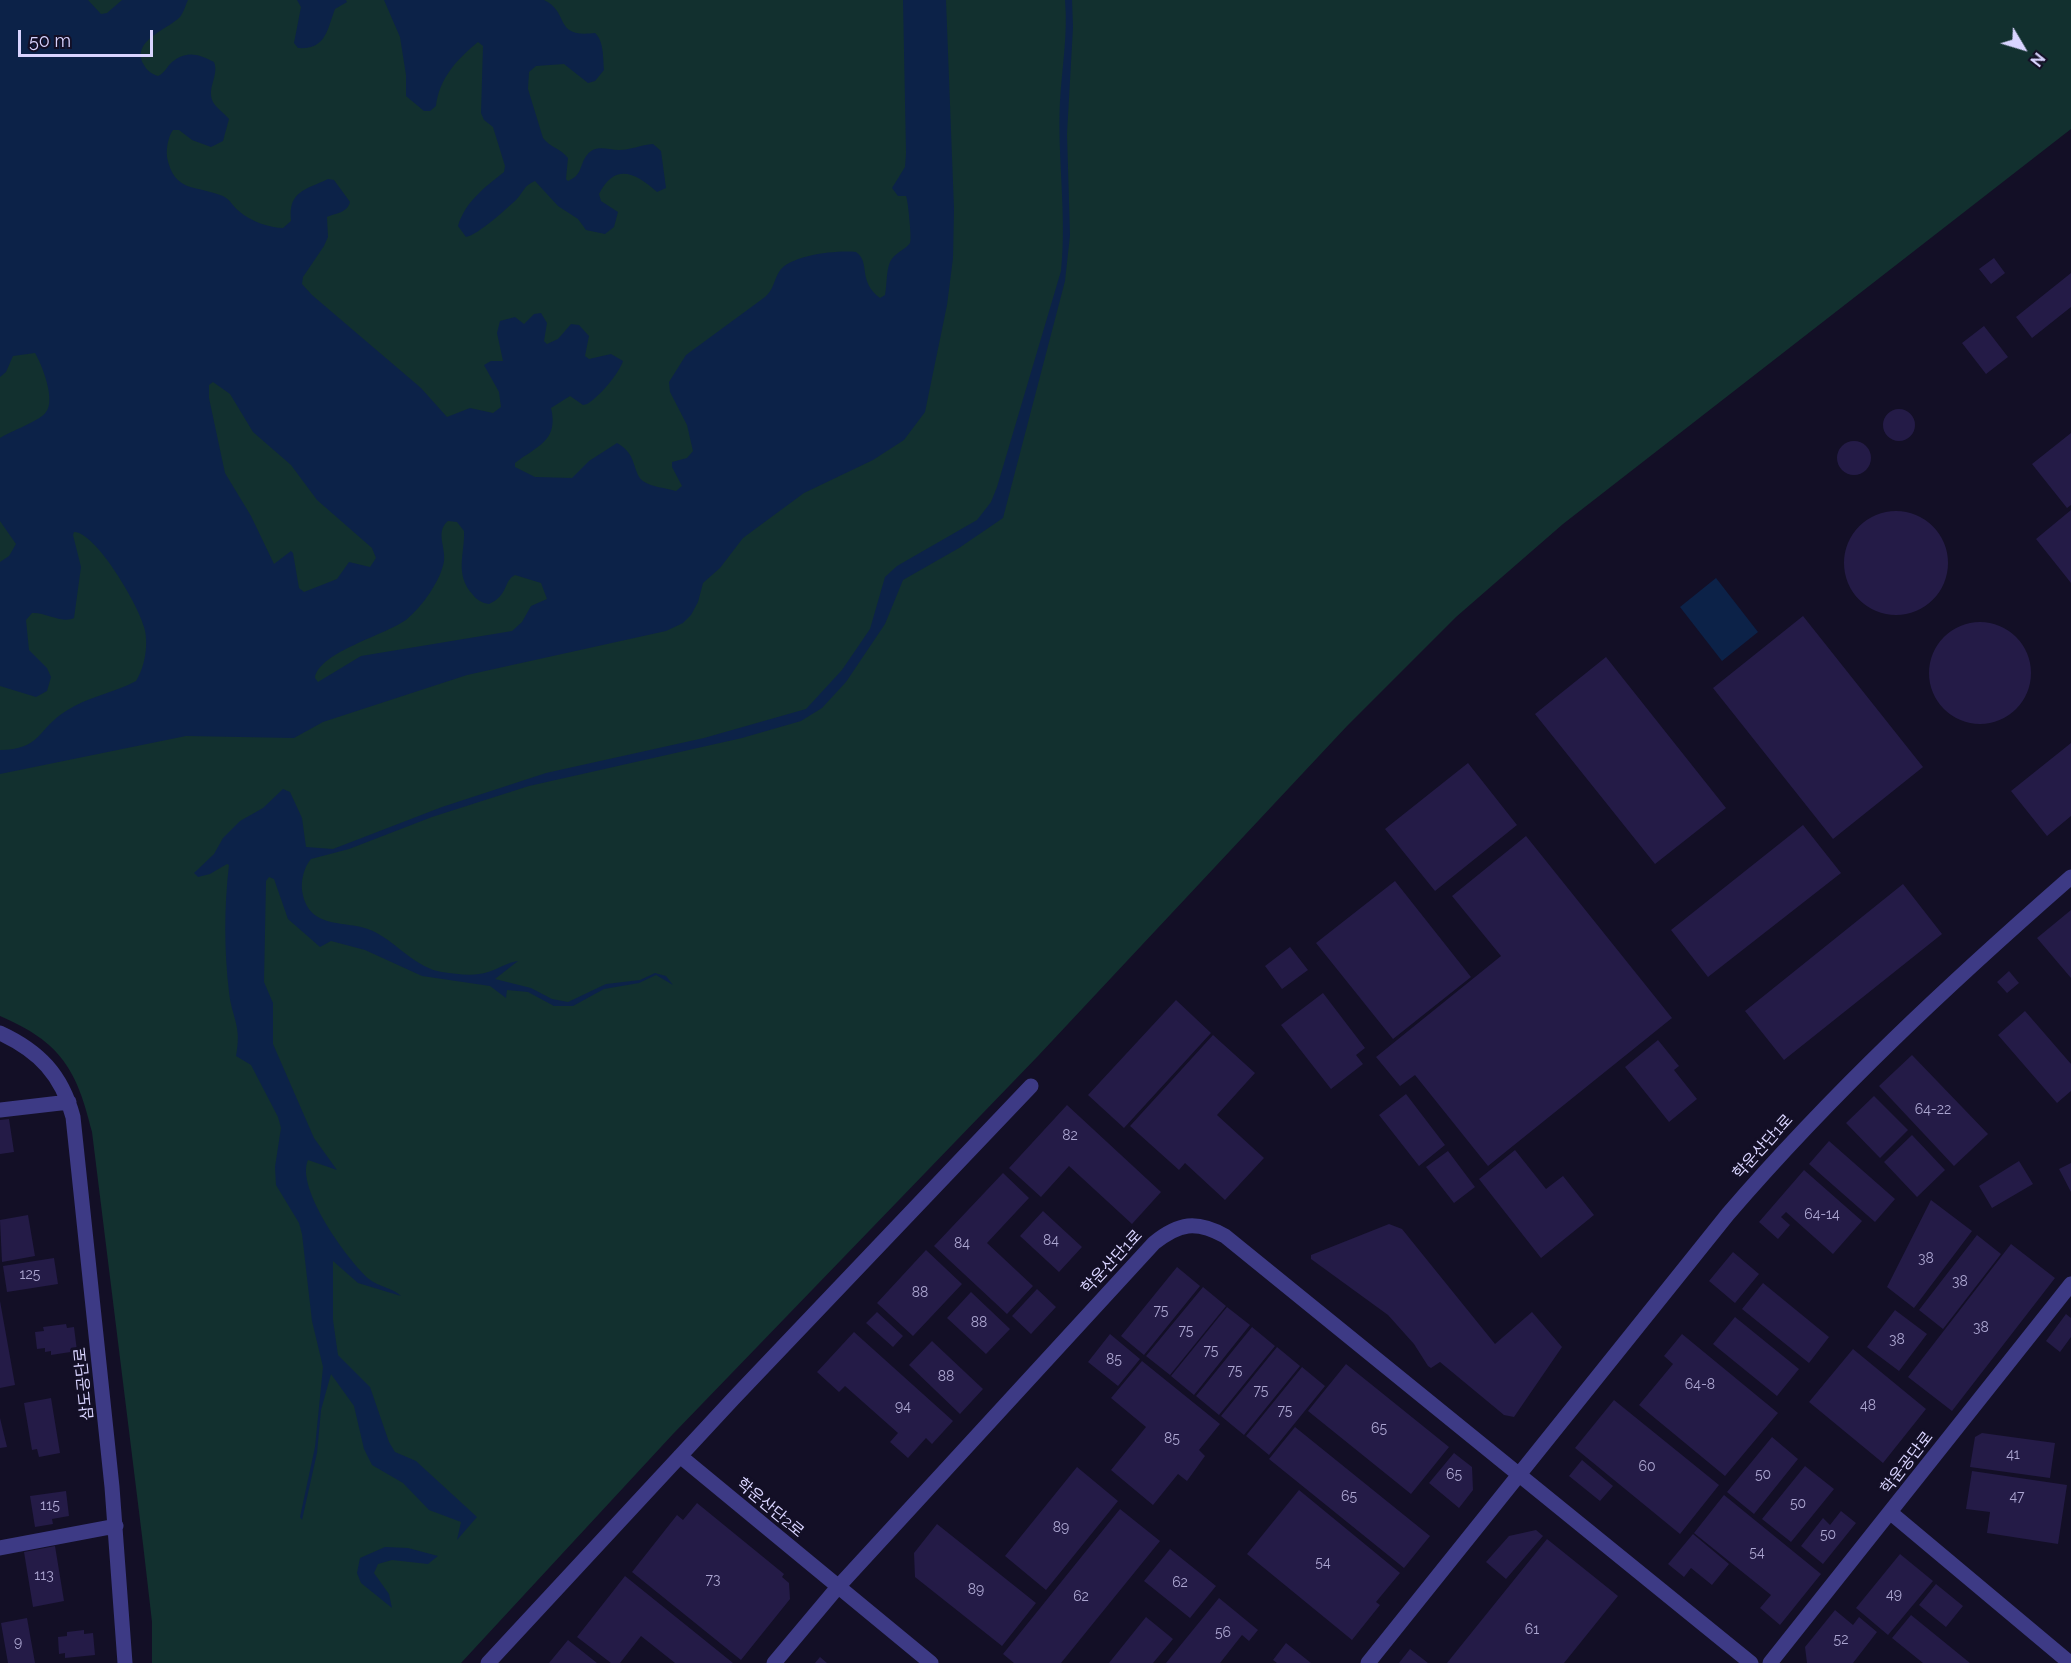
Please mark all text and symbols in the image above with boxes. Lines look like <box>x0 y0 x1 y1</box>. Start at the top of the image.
scale bar <box>21 18 156 56</box>
north arrow <box>1993 18 2053 78</box>
text: 50 m <box>29 30 71 51</box>
text: N <box>2026 49 2049 70</box>
house number: 64-22 <box>1915 1102 1951 1118</box>
street label: 학운산단1로 <box>1729 1111 1797 1183</box>
house number: 82 <box>1062 1128 1078 1144</box>
house number: 64-14 <box>1804 1207 1840 1223</box>
street label: 학운산단1로 <box>1078 1226 1146 1298</box>
house number: 84 <box>1043 1233 1059 1249</box>
house number: 84 <box>954 1236 970 1252</box>
house number: 38 <box>1918 1251 1934 1267</box>
house number: 125 <box>20 1267 40 1283</box>
house number: 38 <box>1952 1274 1968 1290</box>
house number: 88 <box>912 1285 928 1301</box>
house number: 75 <box>1154 1303 1168 1319</box>
house number: 88 <box>971 1315 987 1331</box>
house number: 38 <box>1973 1320 1989 1336</box>
house number: 75 <box>1179 1323 1193 1339</box>
house number: 38 <box>1889 1332 1905 1348</box>
house number: 75 <box>1204 1343 1218 1359</box>
street label: 삼도공단로 <box>71 1346 97 1422</box>
house number: 85 <box>1106 1352 1122 1368</box>
house number: 75 <box>1228 1363 1242 1379</box>
house number: 88 <box>938 1369 954 1385</box>
house number: 64-8 <box>1685 1377 1715 1393</box>
house number: 75 <box>1254 1383 1268 1399</box>
house number: 48 <box>1860 1398 1876 1414</box>
house number: 94 <box>895 1399 911 1415</box>
house number: 75 <box>1278 1403 1292 1419</box>
house number: 65 <box>1371 1421 1387 1437</box>
street label: 학운공단로 <box>1877 1428 1937 1498</box>
house number: 85 <box>1164 1431 1180 1447</box>
house number: 41 <box>2006 1447 2020 1463</box>
house number: 60 <box>1638 1459 1656 1475</box>
house number: 65 <box>1446 1467 1462 1483</box>
house number: 50 <box>1755 1467 1771 1483</box>
street label: 학운산단2로 <box>732 1474 808 1542</box>
house number: 65 <box>1341 1489 1357 1505</box>
house number: 47 <box>2009 1489 2025 1505</box>
house number: 50 <box>1790 1496 1806 1512</box>
house number: 115 <box>40 1498 60 1514</box>
house number: 89 <box>1053 1520 1069 1536</box>
house number: 50 <box>1820 1527 1836 1543</box>
house number: 54 <box>1749 1545 1765 1561</box>
house number: 54 <box>1315 1555 1331 1571</box>
house number: 113 <box>34 1568 54 1584</box>
house number: 73 <box>706 1572 720 1588</box>
house number: 62 <box>1172 1575 1188 1591</box>
house number: 89 <box>968 1582 984 1598</box>
house number: 49 <box>1886 1587 1902 1603</box>
house number: 62 <box>1073 1589 1089 1605</box>
house number: 61 <box>1525 1622 1539 1638</box>
house number: 56 <box>1215 1625 1231 1641</box>
house number: 52 <box>1834 1632 1848 1648</box>
house number: 9 <box>14 1635 22 1651</box>

